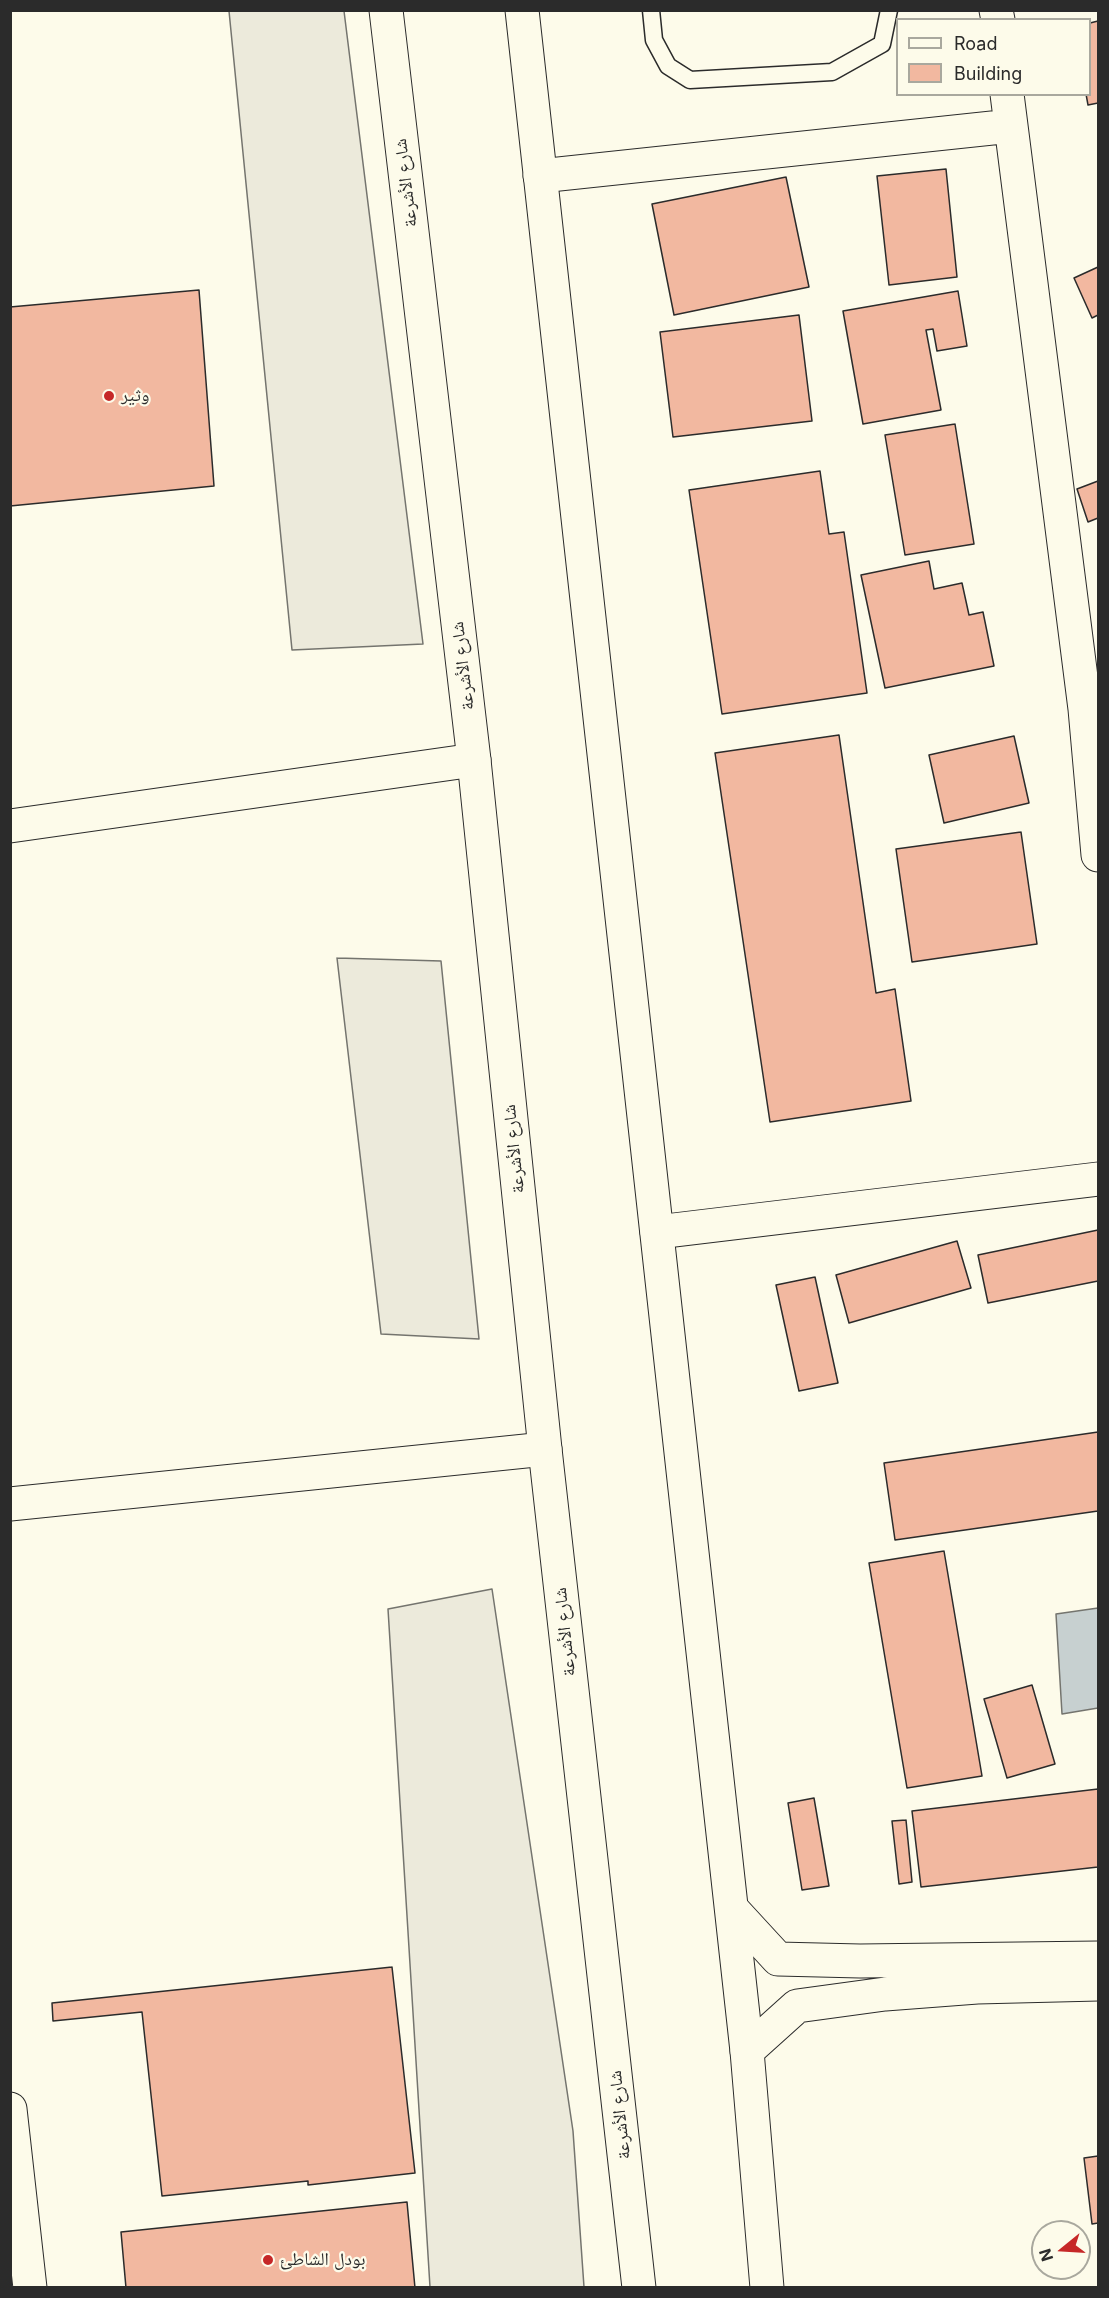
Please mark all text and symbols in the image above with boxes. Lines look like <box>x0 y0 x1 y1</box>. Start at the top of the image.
legend <box>896 18 1091 96</box>
text: Road <box>954 33 997 54</box>
text: Building <box>954 63 1022 84</box>
street label: شارع الأشرعة <box>390 137 422 229</box>
place label: وثير <box>121 385 149 407</box>
marker: وثير <box>102 389 116 403</box>
street label: شارع الأشرعة <box>447 620 479 712</box>
street label: شارع الأشرعة <box>499 1104 529 1194</box>
street label: شارع الأشرعة <box>550 1587 580 1677</box>
street label: شارع الأشرعة <box>605 2070 635 2160</box>
north arrow <box>1031 2220 1091 2280</box>
text: N <box>1034 2246 1057 2264</box>
place label: بودل الشاطئ <box>280 2249 365 2271</box>
marker: بودل الشاطئ <box>261 2253 275 2267</box>

